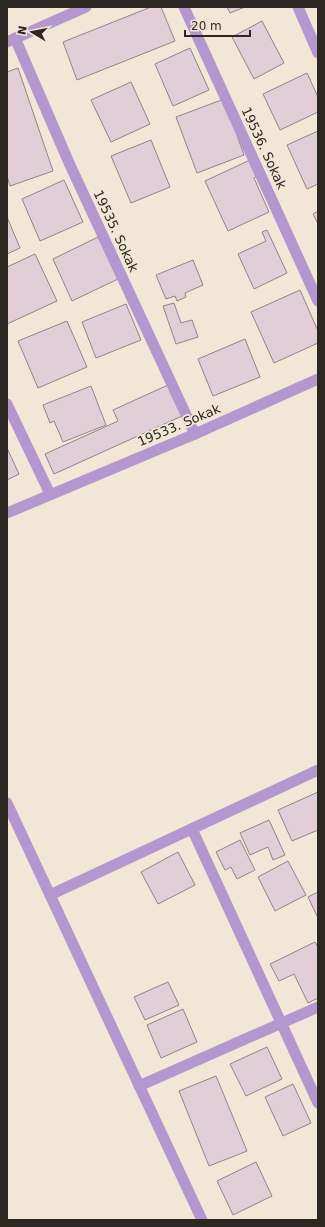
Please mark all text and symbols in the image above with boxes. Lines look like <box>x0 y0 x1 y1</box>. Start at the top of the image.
north arrow <box>12 12 52 52</box>
scale bar <box>185 12 250 38</box>
text: 20 m <box>191 19 222 33</box>
text: N <box>15 25 30 36</box>
street label: 19536. Sokak <box>238 105 290 192</box>
street label: 19535. Sokak <box>90 188 142 275</box>
street label: 19533. Sokak <box>135 401 223 449</box>

